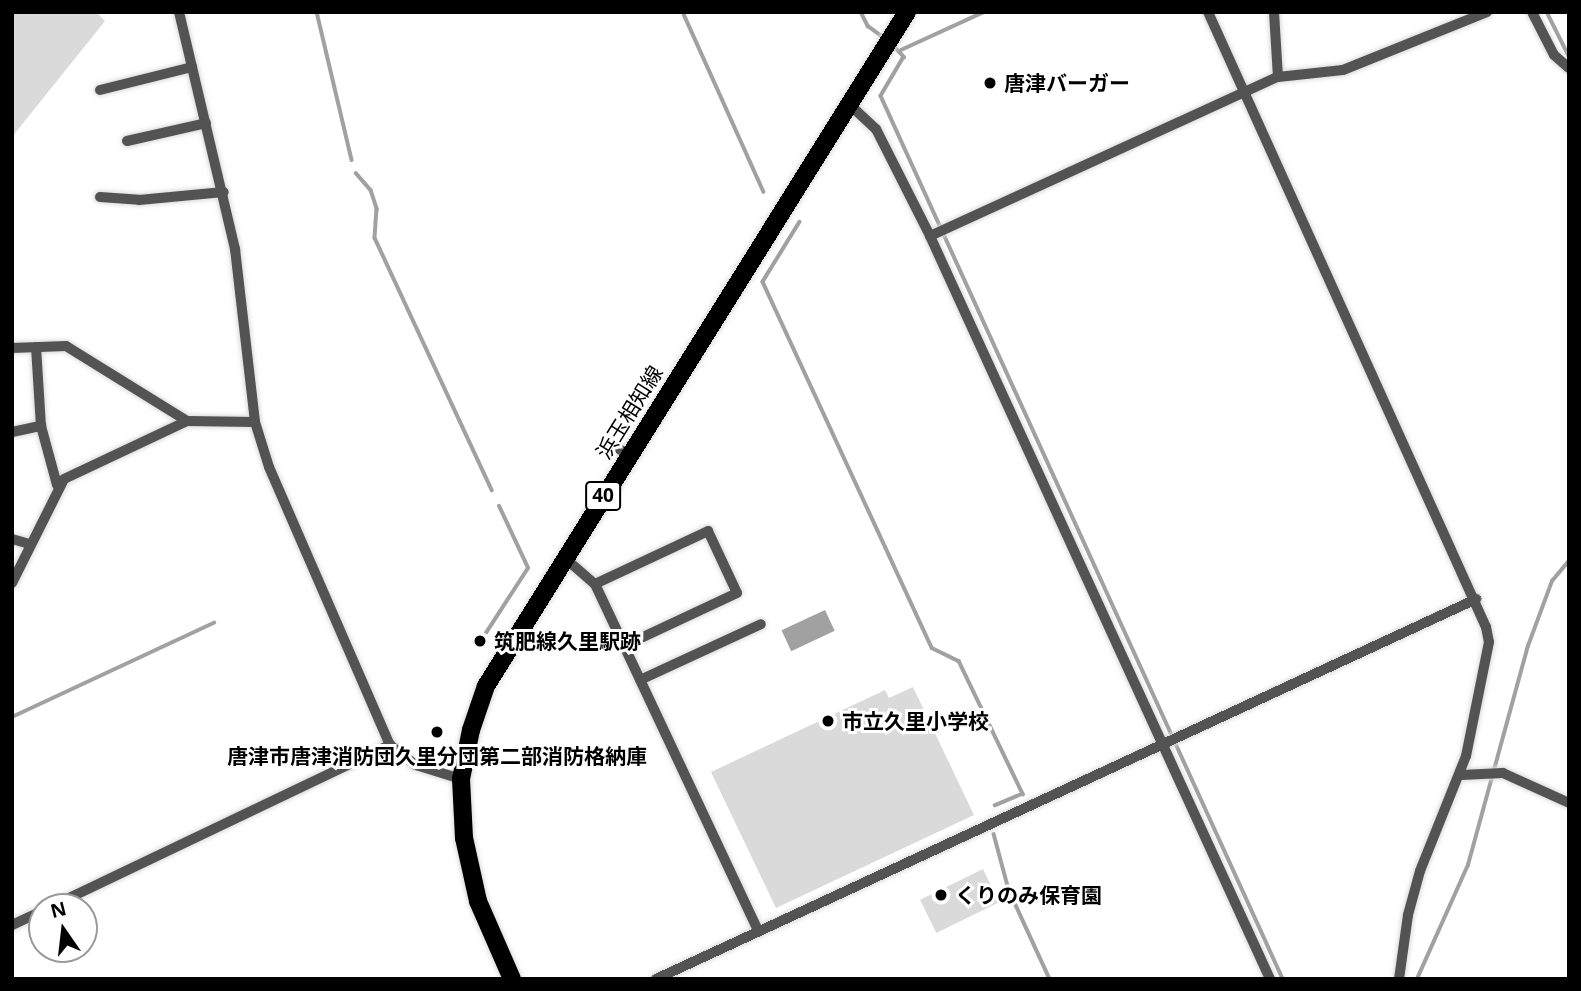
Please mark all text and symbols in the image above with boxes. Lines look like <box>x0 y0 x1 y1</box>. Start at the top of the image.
place label: 唐津バーガー <box>1004 70 1130 96</box>
marker: 唐津バーガー <box>982 75 998 91</box>
street label: 浜玉相知線 <box>590 361 668 463</box>
road number: 40 <box>584 481 622 512</box>
place label: 筑肥線久里駅跡 <box>494 628 641 654</box>
marker: 筑肥線久里駅跡 <box>472 633 488 649</box>
place label: 市立久里小学校 <box>842 708 989 734</box>
marker: 市立久里小学校 <box>820 713 836 729</box>
marker: 唐津市唐津消防団久里分団第二部消防格納庫 <box>429 724 445 740</box>
place label: 唐津市唐津消防団久里分団第二部消防格納庫 <box>227 743 647 769</box>
place label: くりのみ保育園 <box>955 882 1102 908</box>
marker: くりのみ保育園 <box>933 887 949 903</box>
north arrow <box>28 893 98 963</box>
text: N <box>48 895 69 924</box>

